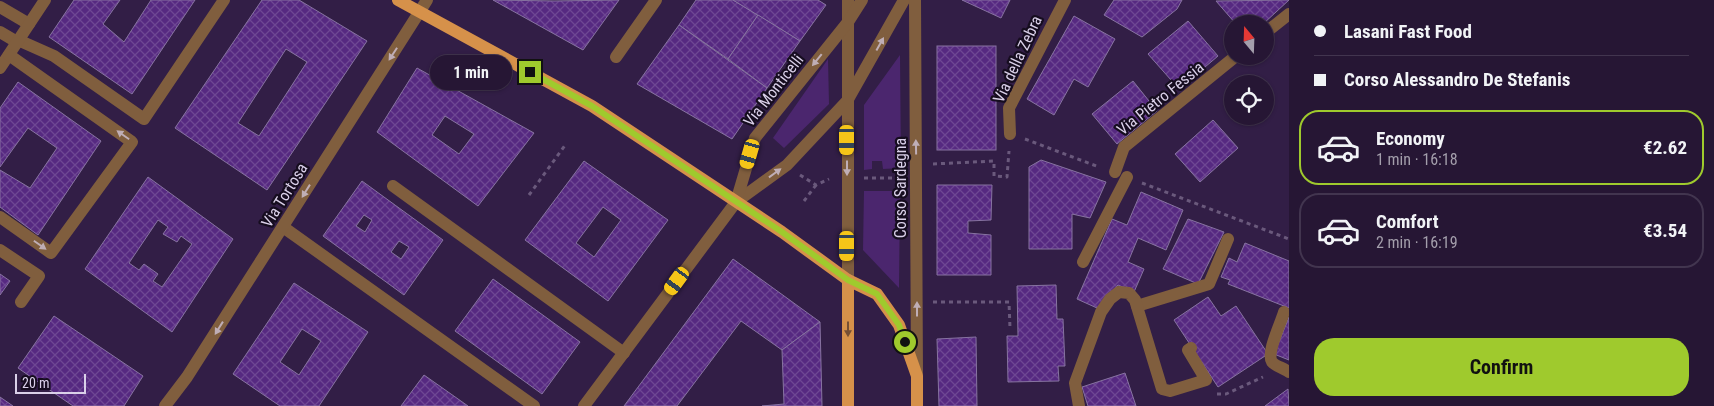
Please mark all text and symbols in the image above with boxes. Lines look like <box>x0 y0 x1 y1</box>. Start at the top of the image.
street label: Via della Zebra <box>989 13 1046 106</box>
north arrow <box>1224 15 1274 65</box>
map controls <box>1224 15 1274 125</box>
text: Lasani Fast Food <box>1344 20 1472 43</box>
one-way arrow <box>875 37 884 50</box>
one-way arrow <box>388 47 398 60</box>
street label: Via Monticelli <box>739 51 807 130</box>
callout: 1 min <box>430 54 512 90</box>
one-way arrow <box>812 54 823 67</box>
street label: Via Pietro Fessia <box>1113 58 1208 139</box>
route end <box>519 61 541 83</box>
text: 1 min <box>453 63 489 82</box>
text: Corso Alessandro De Stefanis <box>1344 68 1570 91</box>
button: locate <box>1224 75 1274 125</box>
car <box>839 125 854 155</box>
icon: car <box>1316 125 1361 170</box>
text: Economy <box>1376 127 1445 150</box>
one-way arrow <box>116 130 129 140</box>
text: €2.62 <box>1643 136 1687 159</box>
car <box>738 138 761 170</box>
street label: Corso Sardegna <box>891 138 910 238</box>
one-way arrow <box>912 139 920 155</box>
text: 1 min · 16:18 <box>1376 150 1458 169</box>
street label: Via Tortosa <box>257 160 312 231</box>
one-way arrow <box>843 160 851 176</box>
one-way arrow <box>768 168 782 178</box>
one-way arrow <box>301 184 311 197</box>
icon: car <box>1316 208 1361 253</box>
text: Comfort <box>1376 210 1439 233</box>
text: €3.54 <box>1643 219 1687 242</box>
car <box>839 231 854 261</box>
text: 2 min · 16:19 <box>1376 233 1458 252</box>
one-way arrow <box>33 240 47 250</box>
car <box>662 264 691 298</box>
one-way arrow <box>913 301 921 317</box>
one-way arrow <box>214 321 223 334</box>
one-way arrow <box>844 321 852 337</box>
route start <box>894 331 916 353</box>
button: Confirm <box>1314 338 1689 396</box>
scale bar <box>15 371 86 394</box>
text: 20 m <box>22 375 50 391</box>

